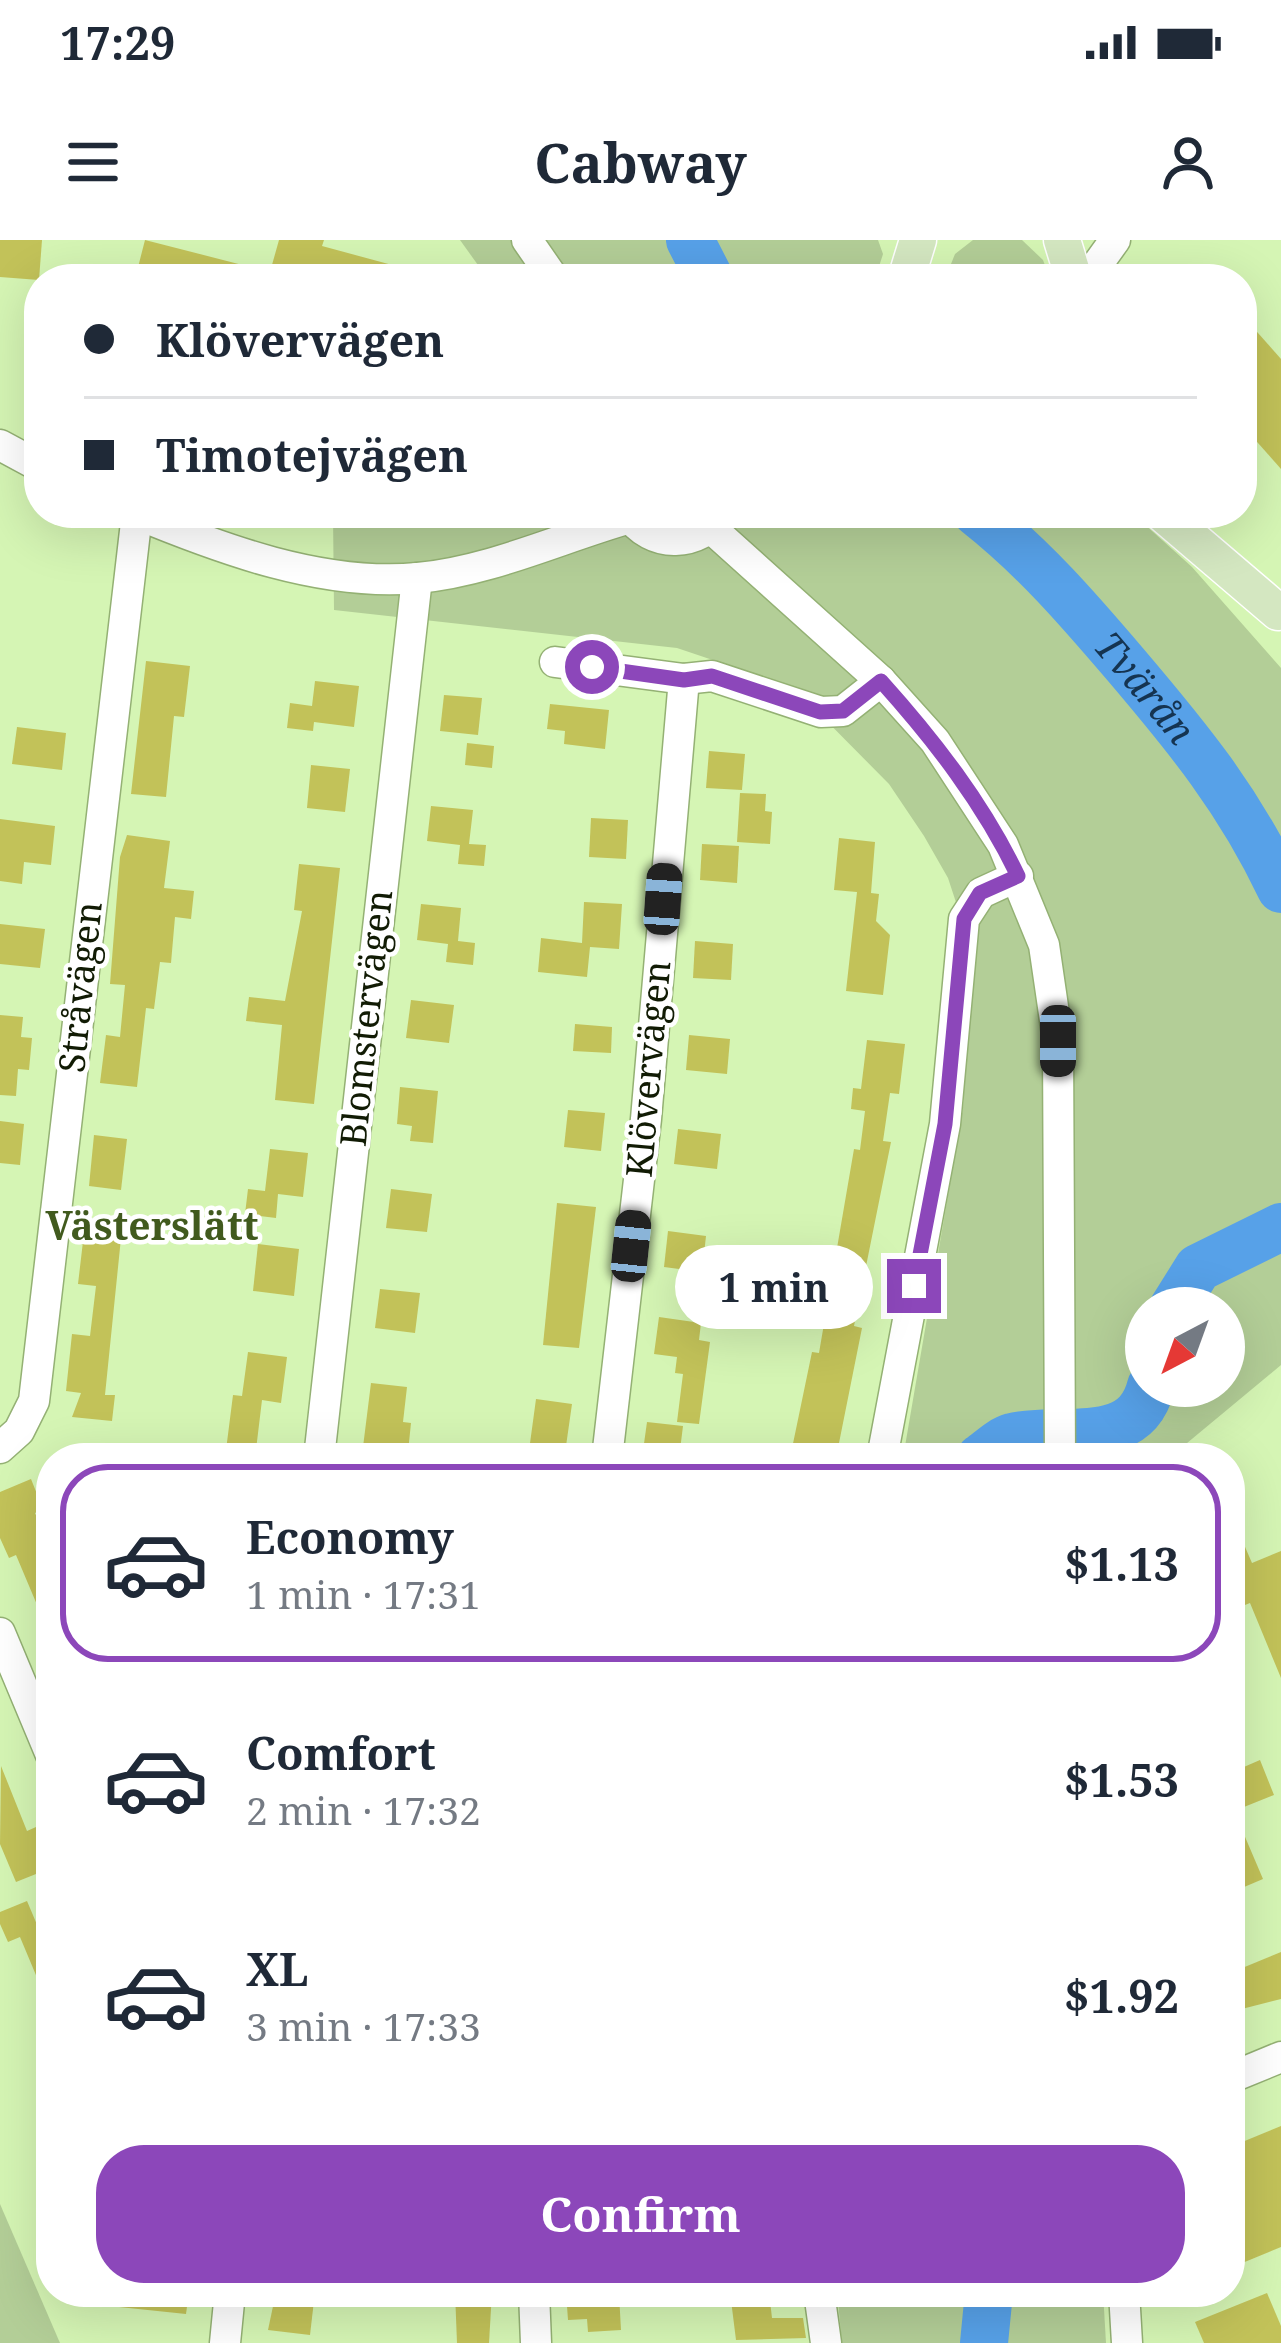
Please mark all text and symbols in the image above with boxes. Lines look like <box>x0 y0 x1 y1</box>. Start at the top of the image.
text: 17:29 <box>60 12 175 73</box>
text: Cabway <box>534 125 747 199</box>
icon: menu <box>60 129 126 195</box>
icon: person <box>1155 129 1221 195</box>
text: Klövervägen <box>156 309 444 370</box>
text: Timotejvägen <box>156 424 468 485</box>
water label: Tvärån <box>1084 620 1209 754</box>
route start <box>565 640 619 694</box>
car <box>643 862 683 936</box>
street label: Blomstervägen <box>328 887 403 1149</box>
street label: Stråvägen <box>46 899 113 1075</box>
street label: Klövervägen <box>614 959 681 1179</box>
car <box>1040 1005 1076 1077</box>
district label: Västerslätt <box>45 1198 259 1251</box>
car <box>609 1208 653 1284</box>
callout: 1 min <box>674 1244 872 1328</box>
route end <box>887 1259 941 1313</box>
text: 1 min <box>719 1260 829 1313</box>
north arrow <box>1125 1287 1245 1407</box>
map controls <box>1125 1287 1245 1407</box>
text: Economy <box>246 1506 454 1567</box>
icon: car <box>102 1509 210 1617</box>
text: $1.13 <box>1064 1533 1179 1594</box>
text: 1 min · 17:31 <box>246 1567 481 1620</box>
text: Comfort <box>246 1722 436 1783</box>
icon: car <box>102 1725 210 1833</box>
text: $1.53 <box>1064 1749 1179 1810</box>
text: 2 min · 17:32 <box>246 1783 481 1836</box>
text: XL <box>246 1938 308 1999</box>
icon: car <box>102 1941 210 2049</box>
text: $1.92 <box>1064 1965 1179 2026</box>
text: 3 min · 17:33 <box>246 1999 481 2052</box>
button: Confirm <box>96 2145 1185 2283</box>

